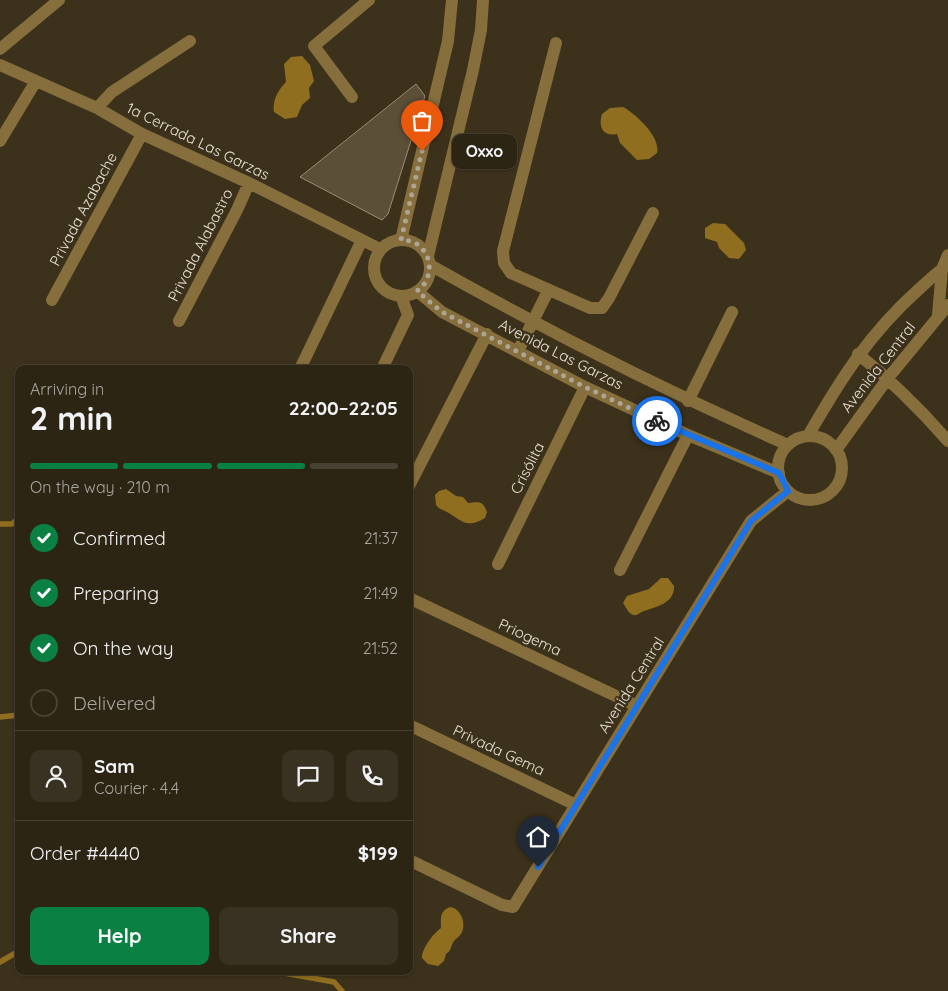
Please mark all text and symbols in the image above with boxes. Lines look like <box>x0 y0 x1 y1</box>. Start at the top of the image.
street label: 1a Cerrada Las Garzas <box>123 98 273 184</box>
pin <box>401 100 443 151</box>
icon: bag <box>408 107 436 135</box>
callout: Oxxo <box>452 134 517 168</box>
text: Oxxo <box>466 141 503 161</box>
street label: Privada Azabache <box>45 149 121 269</box>
street label: Privada Alabastro <box>163 185 237 305</box>
street label: Avenida Las Garzas <box>496 314 626 394</box>
street label: Avenida Central <box>837 318 919 416</box>
text: Arriving in <box>30 379 104 399</box>
text: 22:00–22:05 <box>289 396 398 420</box>
courier <box>632 396 682 446</box>
text: 2 min <box>30 398 113 438</box>
icon: bike <box>643 407 671 435</box>
street label: Crisólita <box>506 439 548 497</box>
text: On the way · 210 m <box>30 477 170 497</box>
icon: check <box>30 524 58 552</box>
text: Confirmed <box>73 526 166 550</box>
text: 21:37 <box>364 528 398 548</box>
icon: check <box>30 579 58 607</box>
text: Preparing <box>73 581 159 605</box>
text: 21:49 <box>363 583 398 603</box>
street label: Priogema <box>495 614 565 660</box>
street label: Avenida Central <box>594 633 668 737</box>
icon: check <box>30 634 58 662</box>
text: On the way <box>73 636 174 660</box>
text: 21:52 <box>363 638 398 658</box>
text: Delivered <box>73 691 156 715</box>
street label: Privada Gema <box>450 720 548 780</box>
button: person <box>30 750 82 802</box>
button: chat <box>282 750 334 802</box>
button: phone <box>346 750 398 802</box>
text: Sam <box>94 754 135 778</box>
text: Courier · 4.4 <box>94 778 179 798</box>
pin <box>517 816 559 867</box>
icon: home <box>524 823 552 851</box>
text: Order #4440 <box>30 841 140 865</box>
text: $199 <box>358 841 398 865</box>
button: Help <box>30 907 209 965</box>
button: Share <box>219 907 398 965</box>

